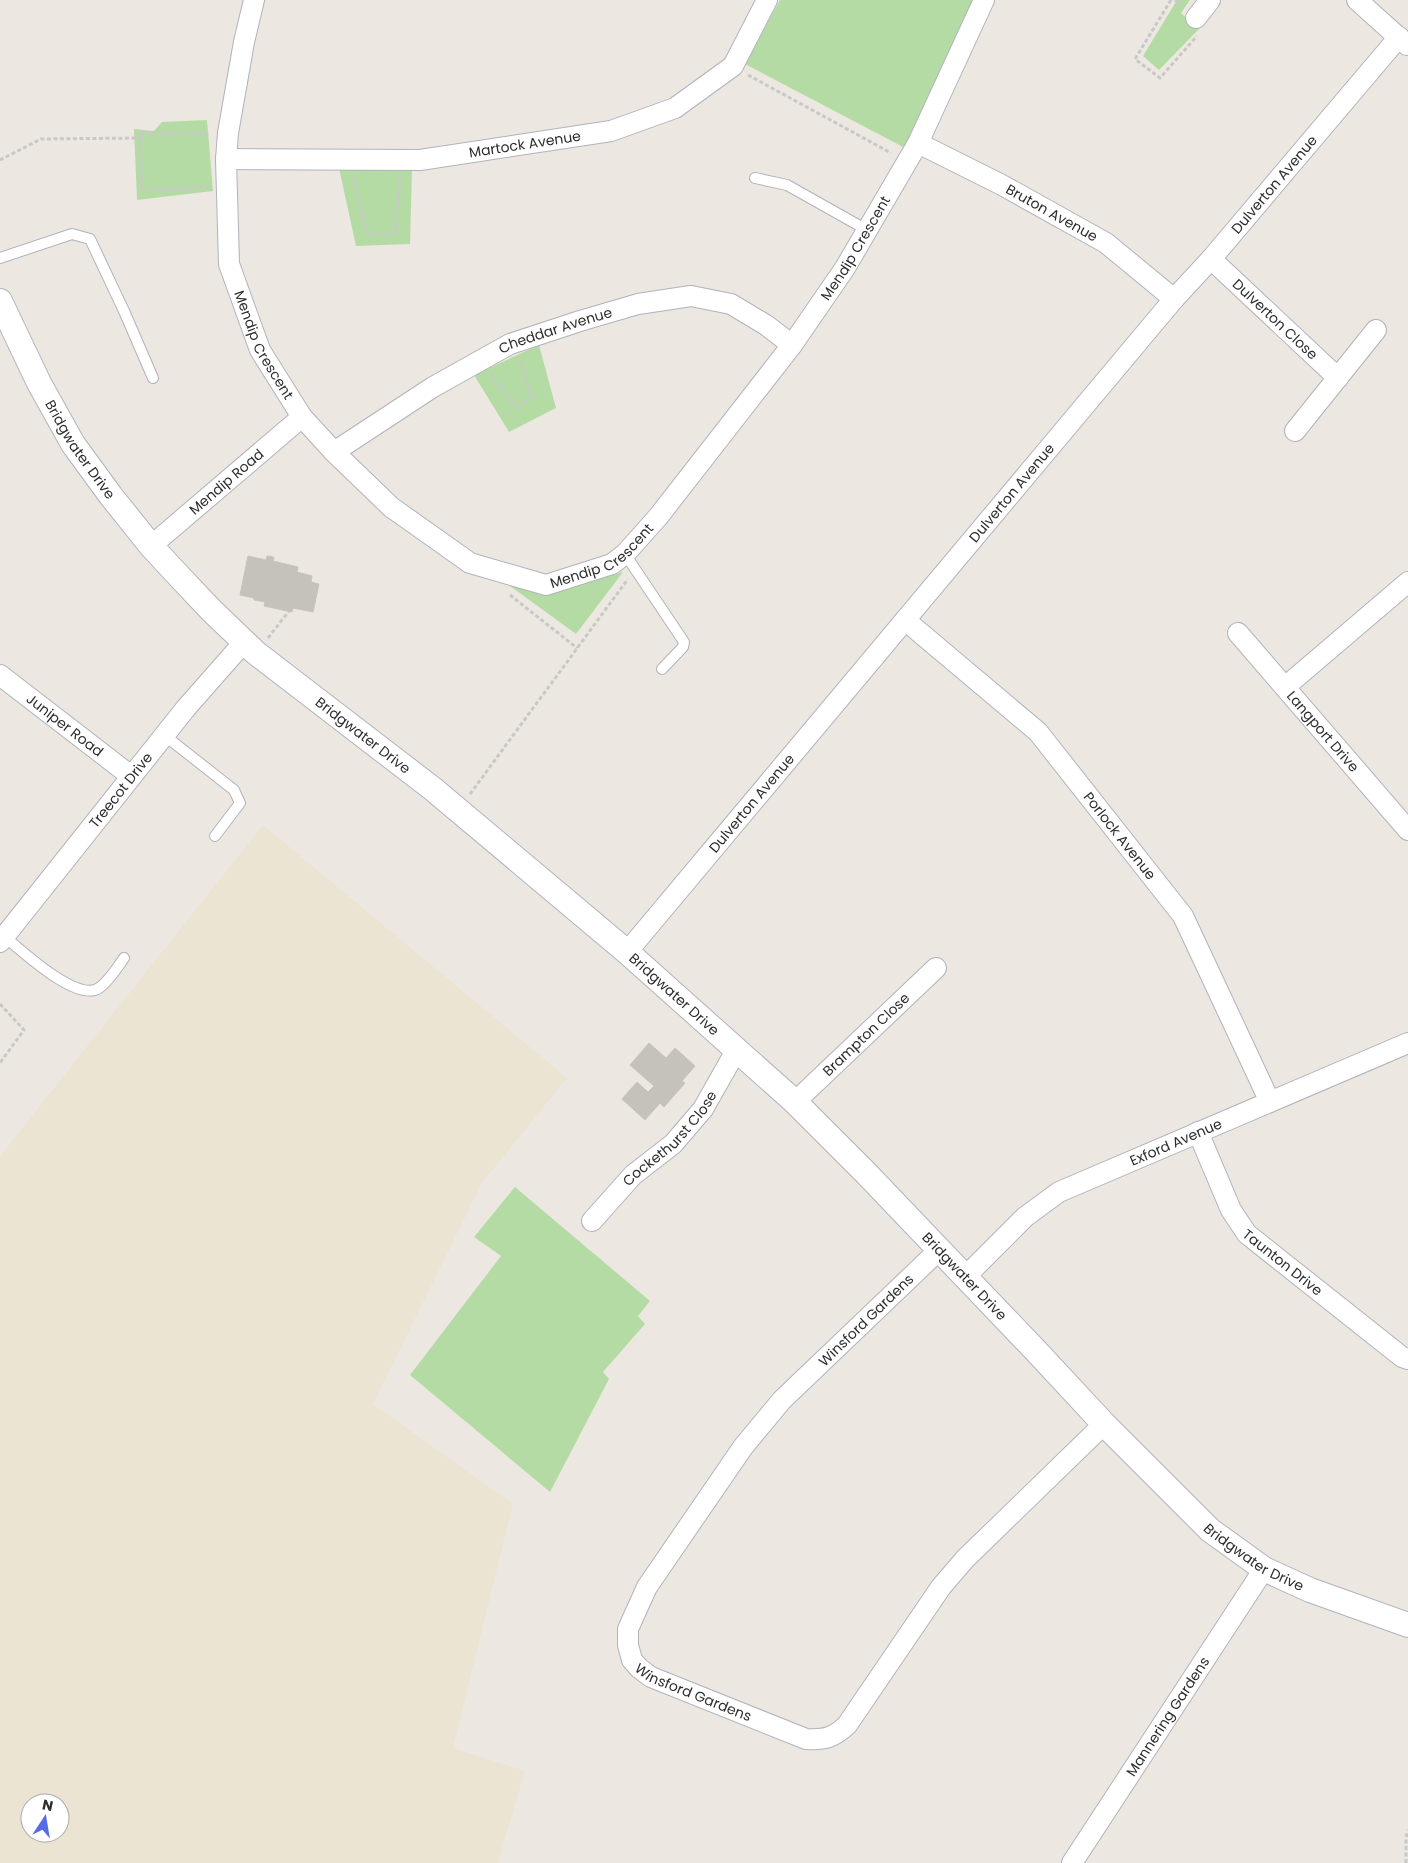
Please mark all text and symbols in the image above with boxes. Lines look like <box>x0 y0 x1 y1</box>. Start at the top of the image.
street label: Martock Avenue <box>467 126 582 162</box>
street label: Dulverton Avenue <box>1227 131 1322 238</box>
street label: Bruton Avenue <box>1002 179 1102 247</box>
street label: Mendip Crescent <box>816 192 895 304</box>
street label: Dulverton Close <box>1228 274 1322 364</box>
street label: Mendip Crescent <box>229 288 298 403</box>
street label: Cheddar Avenue <box>495 302 615 359</box>
street label: Bridgwater Drive <box>40 396 120 503</box>
street label: Dulverton Avenue <box>964 439 1059 547</box>
street label: Mendip Road <box>185 444 268 519</box>
street label: Mendip Crescent <box>547 519 658 593</box>
street label: Langport Drive <box>1282 686 1364 777</box>
street label: Juniper Road <box>22 689 108 761</box>
street label: Bridgwater Drive <box>311 692 415 778</box>
street label: Treecot Drive <box>84 748 157 832</box>
street label: Dulverton Avenue <box>704 749 799 857</box>
street label: Porlock Avenue <box>1079 788 1161 884</box>
street label: Bridgwater Drive <box>625 948 724 1040</box>
street label: Brampton Close <box>818 988 914 1081</box>
street label: Cockethurst Close <box>618 1087 722 1190</box>
street label: Exford Avenue <box>1127 1113 1225 1171</box>
street label: Taunton Drive <box>1238 1224 1327 1300</box>
street label: Bridgwater Drive <box>918 1228 1012 1325</box>
street label: Winsford Gardens <box>814 1269 918 1371</box>
street label: Bridgwater Drive <box>1199 1519 1307 1596</box>
street label: Mannering Gardens <box>1121 1653 1214 1780</box>
street label: Winsford Gardens <box>631 1658 755 1726</box>
north arrow <box>20 1793 70 1843</box>
text: N <box>40 1794 55 1816</box>

